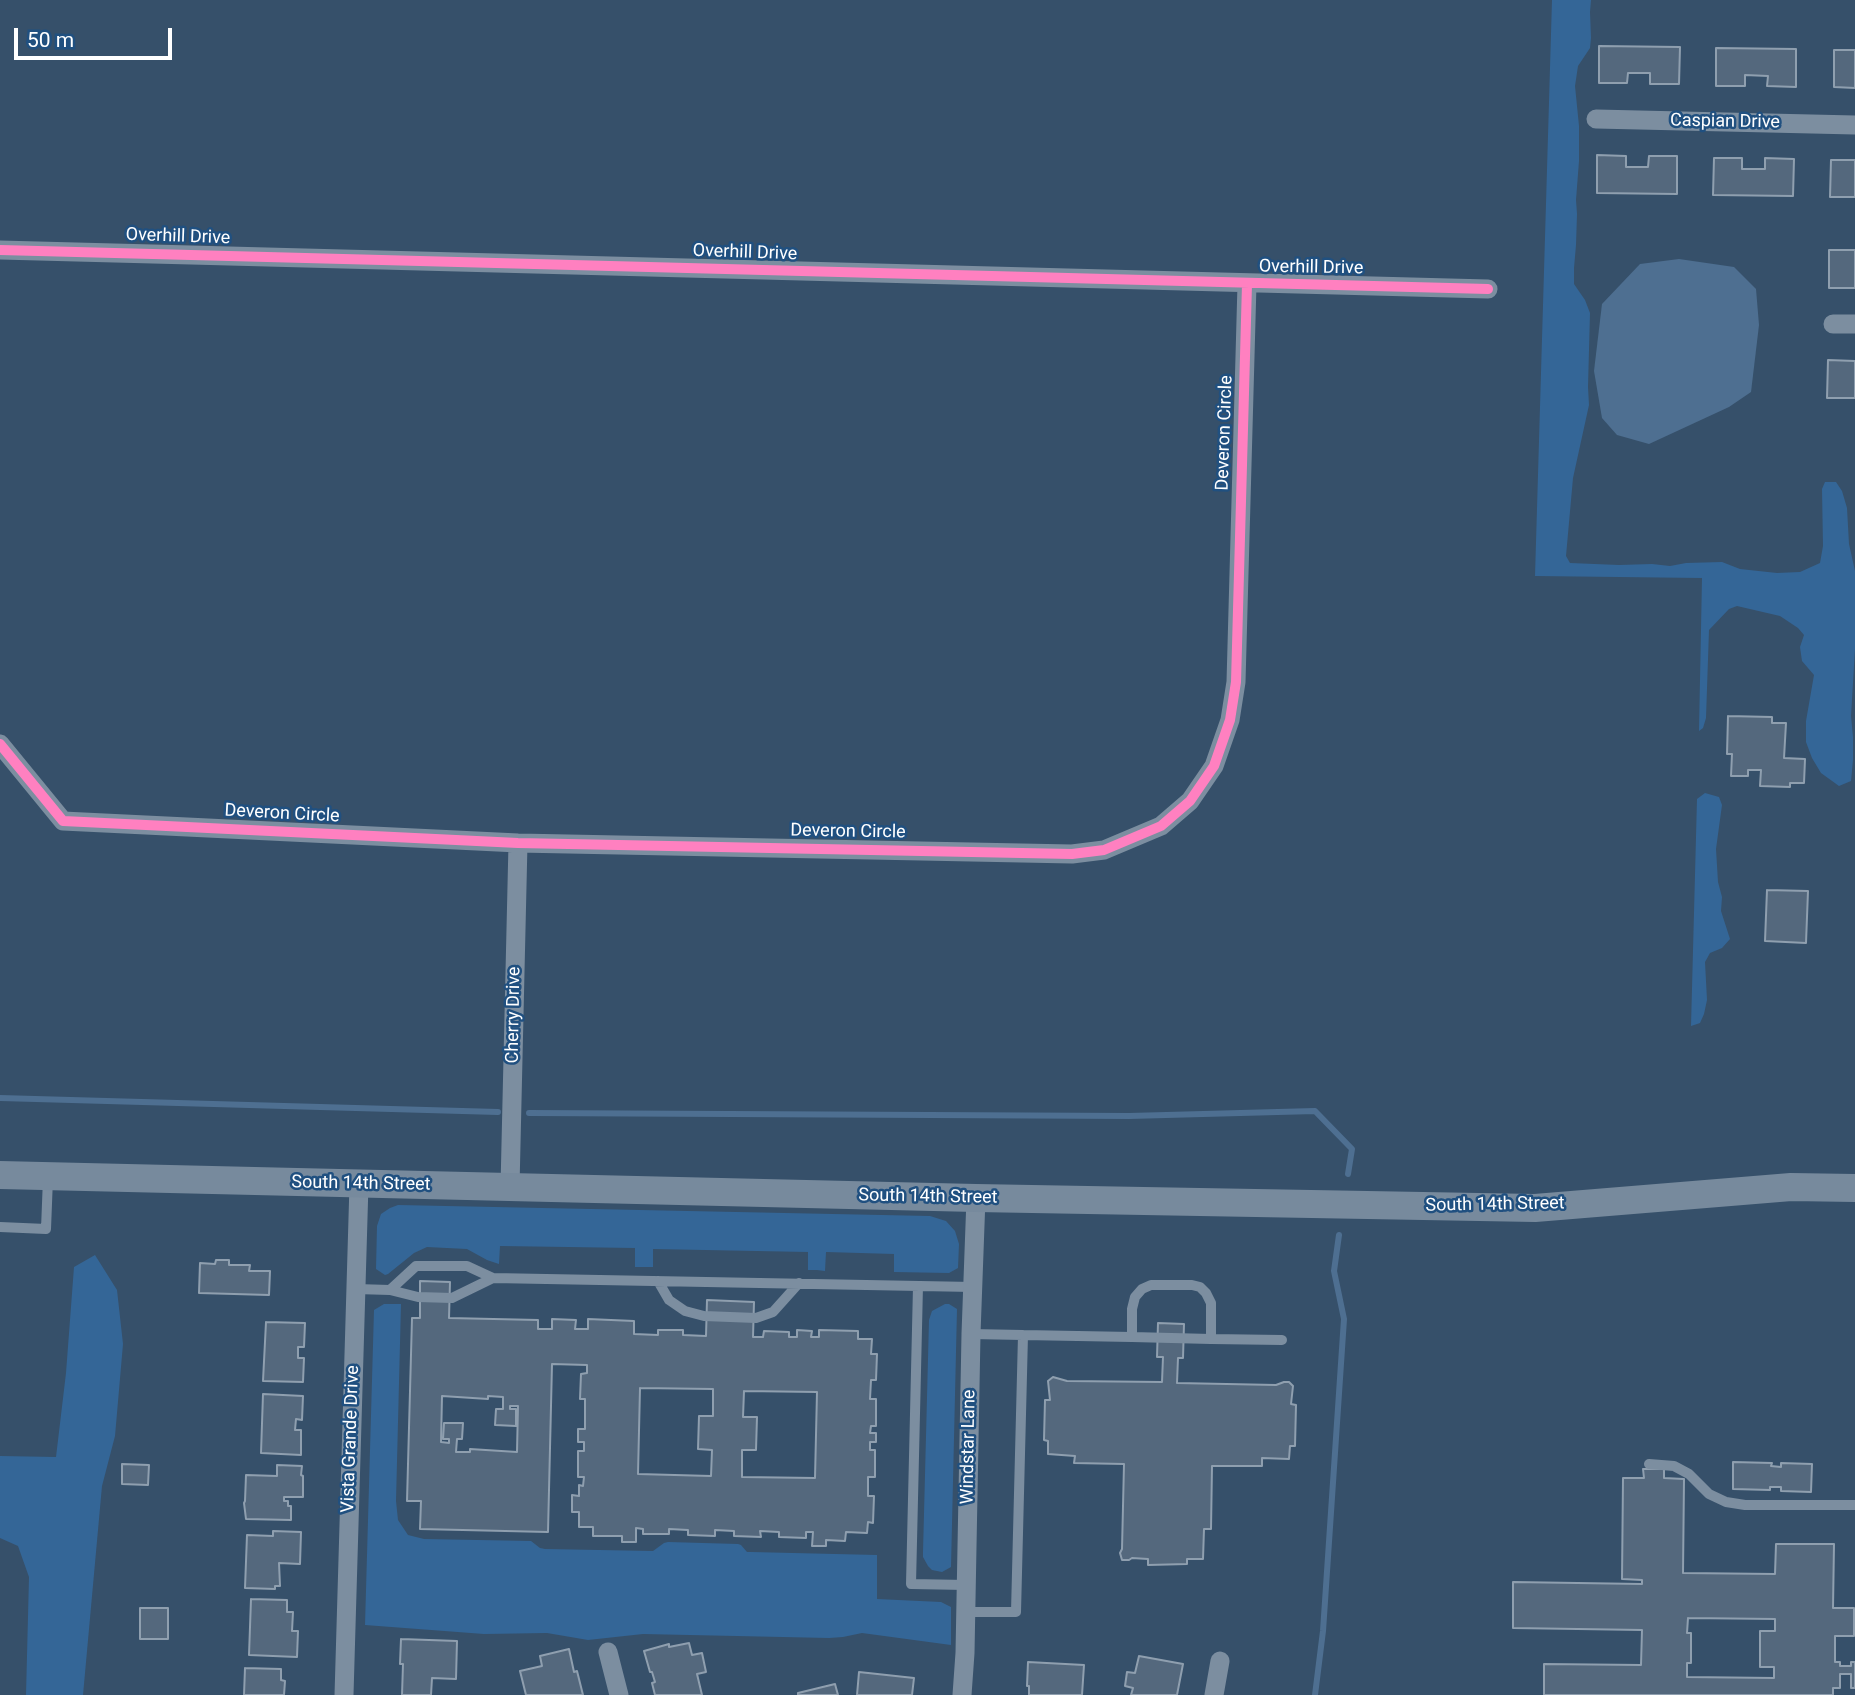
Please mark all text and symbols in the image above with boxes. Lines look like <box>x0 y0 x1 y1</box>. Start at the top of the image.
scale bar <box>18 14 175 58</box>
text: 50 m <box>27 28 74 52</box>
street label: Caspian Drive <box>1670 110 1780 134</box>
street label: Overhill Drive <box>125 224 231 250</box>
street label: Overhill Drive <box>692 240 798 266</box>
street label: Overhill Drive <box>1259 256 1363 280</box>
street label: Deveron Circle <box>1212 375 1238 491</box>
street label: Deveron Circle <box>224 800 340 828</box>
street label: Deveron Circle <box>790 820 906 844</box>
street label: Cherry Drive <box>502 966 526 1064</box>
street label: South 14th Street <box>291 1172 431 1196</box>
street label: South 14th Street <box>858 1185 998 1209</box>
street label: South 14th Street <box>1425 1193 1565 1217</box>
street label: Vista Grande Drive <box>338 1365 364 1513</box>
street label: Windstar Lane <box>957 1389 981 1505</box>

